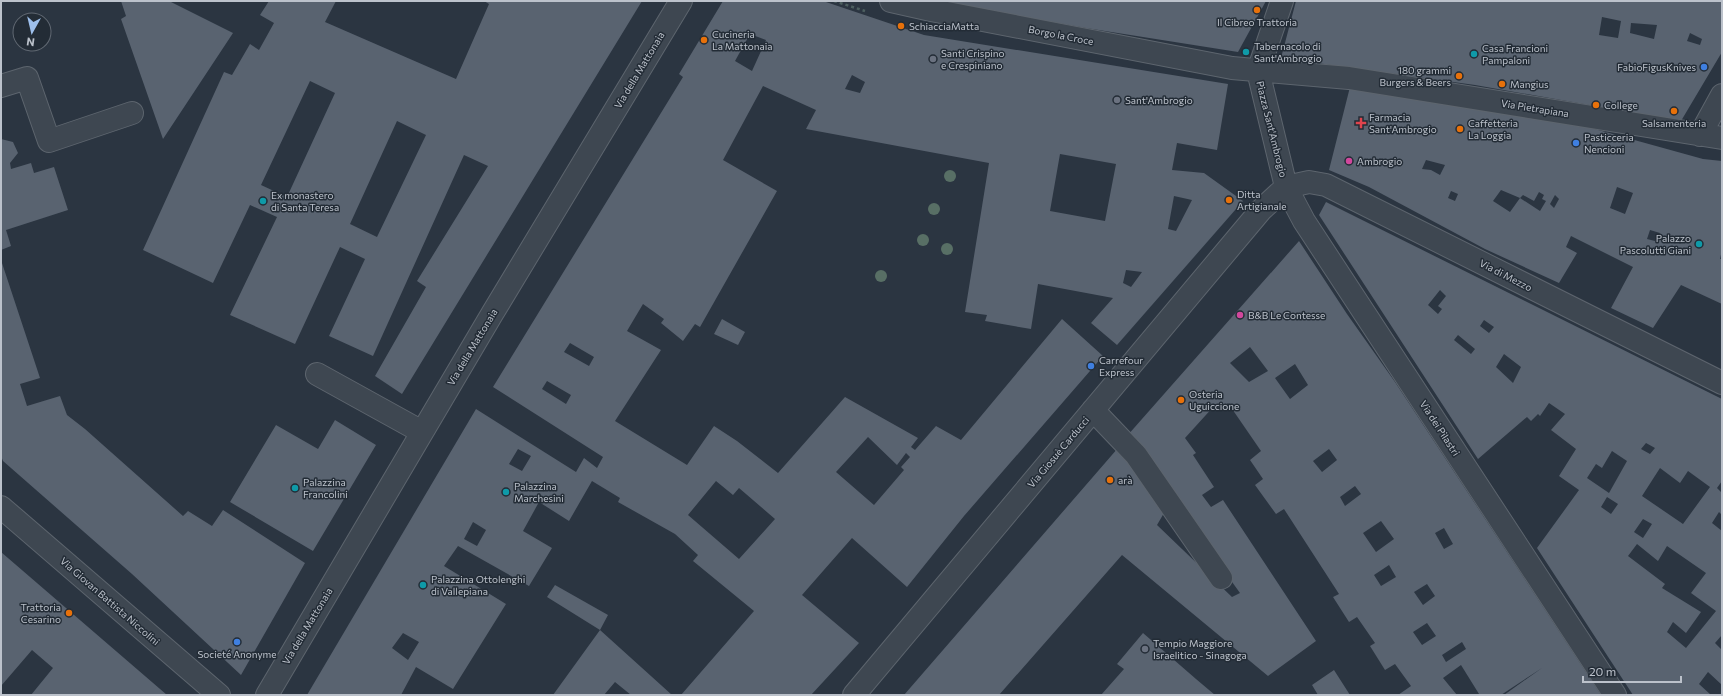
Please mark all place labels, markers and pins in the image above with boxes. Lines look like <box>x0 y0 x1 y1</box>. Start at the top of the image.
marker: Il Cibreo Trattoria <box>1252 5 1262 15</box>
place label: Il Cibreo Trattoria <box>1217 16 1297 28</box>
place label: SchiacciaMatta <box>909 20 979 32</box>
marker: SchiacciaMatta <box>896 21 906 31</box>
place label: Cucineria La Mattonaia <box>712 28 772 52</box>
marker: Cucineria La Mattonaia <box>699 35 709 45</box>
place label: Tabernacolo di Sant'Ambrogio <box>1254 40 1322 64</box>
place label: Casa Francioni Pampaloni <box>1482 42 1548 66</box>
place label: Santi Crispino e Crespiniano <box>941 47 1005 71</box>
marker: Tabernacolo di Sant'Ambrogio <box>1241 47 1251 57</box>
marker: Casa Francioni Pampaloni <box>1469 49 1479 59</box>
marker: Santi Crispino e Crespiniano <box>928 54 938 64</box>
place label: FabioFigusKnives <box>1617 61 1696 73</box>
marker: FabioFigusKnives <box>1699 62 1709 72</box>
place label: 180 grammi Burgers & Beers <box>1379 64 1451 88</box>
marker: 180 grammi Burgers & Beers <box>1454 71 1464 81</box>
place label: Mangius <box>1510 78 1549 90</box>
marker: Mangius <box>1497 79 1507 89</box>
place label: Sant'Ambrogio <box>1125 94 1193 106</box>
marker: Sant'Ambrogio <box>1112 95 1122 105</box>
place label: College <box>1604 99 1638 111</box>
marker: College <box>1591 100 1601 110</box>
marker: Salsamenteria <box>1669 106 1679 116</box>
place label: Farmacia Sant'Ambrogio <box>1369 111 1437 135</box>
place label: Caffetteria La Loggia <box>1468 117 1518 141</box>
place label: Salsamenteria <box>1642 117 1706 129</box>
marker: Farmacia Sant'Ambrogio <box>1356 118 1366 128</box>
marker: Caffetteria La Loggia <box>1455 124 1465 134</box>
place label: Pasticceria Nencioni <box>1584 131 1634 155</box>
marker: Pasticceria Nencioni <box>1571 138 1581 148</box>
place label: Ambrogio <box>1357 155 1402 167</box>
marker: Ambrogio <box>1344 156 1354 166</box>
place label: Ditta Artigianale <box>1237 188 1287 212</box>
place label: Ex monastero di Santa Teresa <box>271 189 339 213</box>
marker: Ditta Artigianale <box>1224 195 1234 205</box>
marker: Ex monastero di Santa Teresa <box>258 196 268 206</box>
place label: Palazzo Pascolutti Giani <box>1620 232 1691 256</box>
marker: Palazzo Pascolutti Giani <box>1694 239 1704 249</box>
place label: B&B Le Contesse <box>1248 309 1325 321</box>
marker: B&B Le Contesse <box>1235 310 1245 320</box>
place label: Carrefour Express <box>1099 354 1143 378</box>
marker: Carrefour Express <box>1086 361 1096 371</box>
place label: Osteria Uguiccione <box>1189 388 1239 412</box>
marker: Osteria Uguiccione <box>1176 395 1186 405</box>
place label: arà <box>1118 474 1132 486</box>
marker: arà <box>1105 475 1115 485</box>
place label: Palazzina Francolini <box>303 476 348 500</box>
place label: Palazzina Marchesini <box>514 480 564 504</box>
marker: Palazzina Francolini <box>290 483 300 493</box>
marker: Palazzina Marchesini <box>501 487 511 497</box>
place label: Palazzina Ottolenghi di Vallepiana <box>431 573 525 597</box>
marker: Palazzina Ottolenghi di Vallepiana <box>418 580 428 590</box>
place label: Trattoria Cesarino <box>20 601 61 625</box>
marker: Trattoria Cesarino <box>64 608 74 618</box>
marker: Societé Anonyme <box>232 637 242 647</box>
place label: Tempio Maggiore Israelitico - Sinagoga <box>1153 637 1247 661</box>
marker: Tempio Maggiore Israelitico - Sinagoga <box>1140 644 1150 654</box>
place label: Societé Anonyme <box>197 648 277 660</box>

